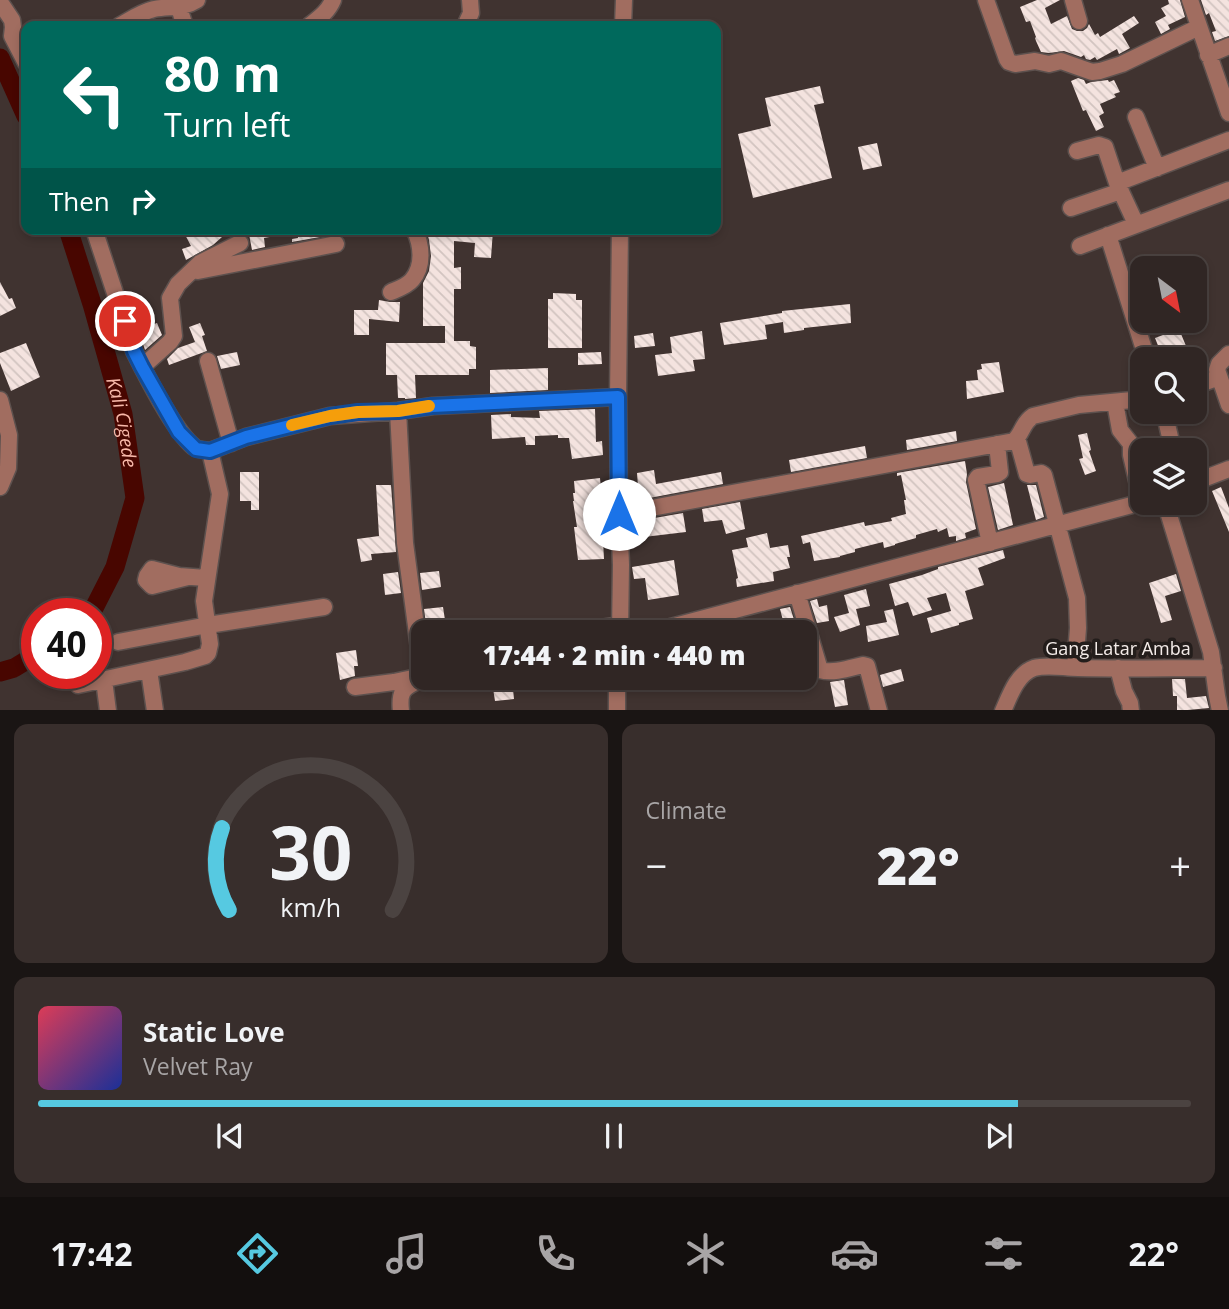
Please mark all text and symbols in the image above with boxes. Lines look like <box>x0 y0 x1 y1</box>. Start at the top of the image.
text: 80 m <box>164 40 281 106</box>
icon: left <box>49 49 140 140</box>
text: Turn left <box>164 103 290 146</box>
icon: right <box>124 182 162 220</box>
text: Then <box>49 183 110 219</box>
north arrow <box>1130 256 1208 332</box>
map controls <box>1130 256 1207 515</box>
pin <box>95 291 155 351</box>
icon: arrive <box>106 302 144 340</box>
button: search <box>1130 347 1207 424</box>
water label: Kali Cigede <box>100 374 143 469</box>
button: layers <box>1130 438 1207 515</box>
position arrow <box>582 477 656 551</box>
speed limit sign: 40 <box>21 598 112 689</box>
street label: Gang Latar Amba <box>1045 636 1191 660</box>
text: 17:44 · 2 min · 440 m <box>483 637 745 673</box>
text: Climate <box>646 794 727 826</box>
text: 30 <box>269 802 352 901</box>
text: 22° <box>877 829 960 900</box>
text: − <box>646 839 667 891</box>
text: + <box>1169 839 1191 891</box>
text: km/h <box>280 889 341 923</box>
text: Static Love <box>143 1014 285 1050</box>
text: Velvet Ray <box>143 1050 253 1082</box>
icon: previous <box>211 1117 249 1155</box>
icon: pause <box>595 1117 633 1155</box>
icon: next <box>980 1117 1018 1155</box>
icon: directions <box>233 1229 282 1278</box>
icon: music <box>382 1229 431 1278</box>
icon: phone <box>531 1229 580 1278</box>
icon: climate <box>681 1229 730 1278</box>
icon: car <box>830 1229 879 1278</box>
icon: filters <box>979 1229 1028 1278</box>
text: 17:42 <box>50 1232 132 1275</box>
text: 22° <box>1129 1232 1179 1275</box>

